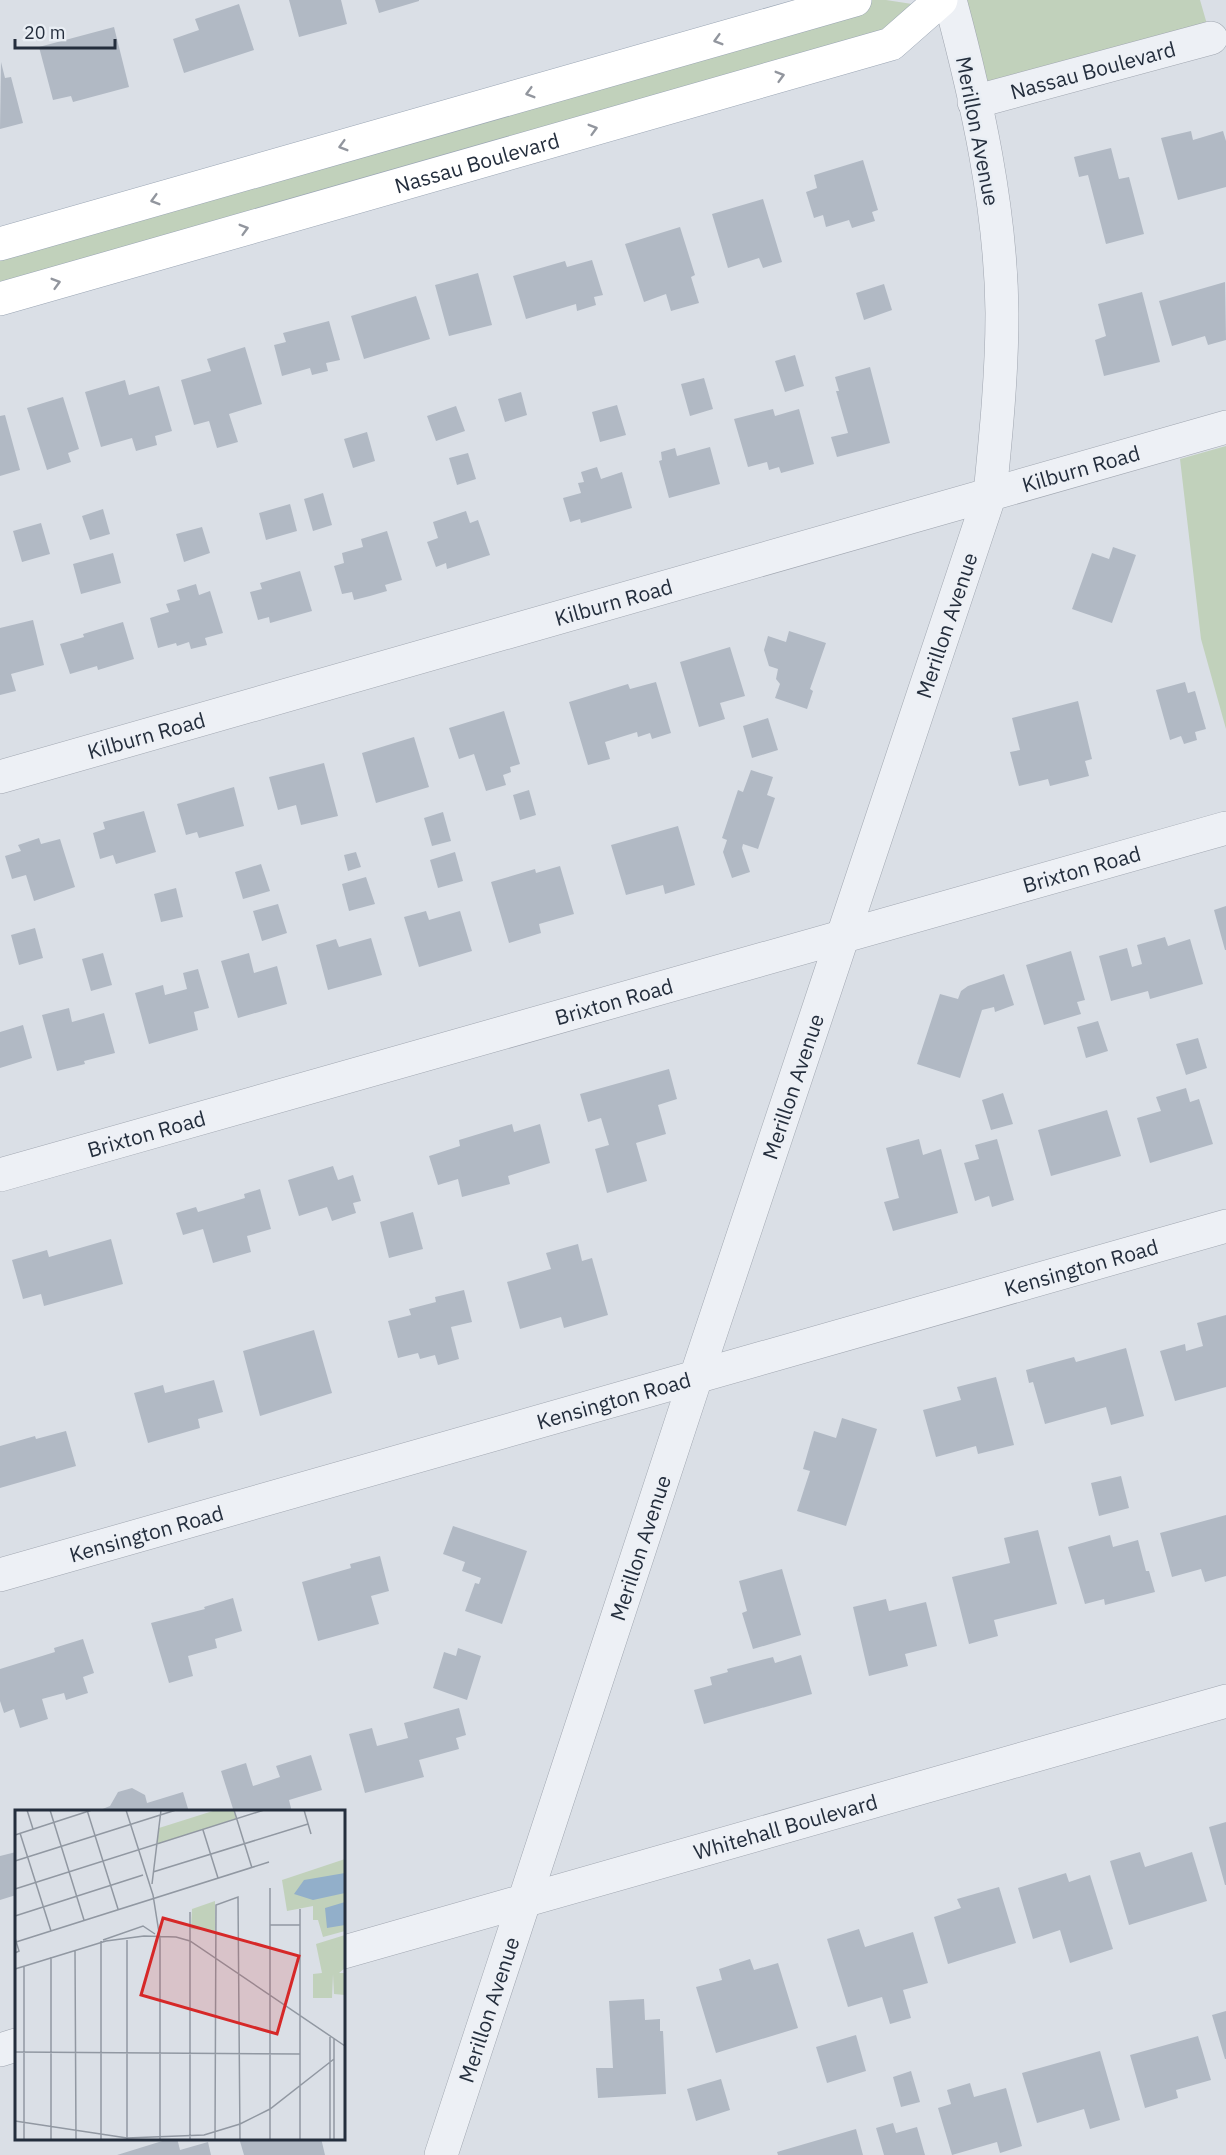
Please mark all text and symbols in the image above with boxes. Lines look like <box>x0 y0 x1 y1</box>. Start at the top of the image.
scale bar <box>15 12 116 50</box>
text: 20 m <box>24 21 66 44</box>
one-way arrow <box>713 33 724 45</box>
street label: Nassau Boulevard <box>1007 34 1179 106</box>
street label: Merillon Avenue <box>950 54 1006 208</box>
one-way arrow <box>774 71 785 83</box>
one-way arrow <box>525 86 536 98</box>
one-way arrow <box>588 124 598 137</box>
street label: Nassau Boulevard <box>391 126 563 199</box>
one-way arrow <box>338 139 348 152</box>
one-way arrow <box>150 193 161 205</box>
one-way arrow <box>238 224 249 236</box>
one-way arrow <box>50 278 61 290</box>
street label: Kilburn Road <box>1019 438 1143 499</box>
street label: Merillon Avenue <box>909 549 984 702</box>
street label: Kilburn Road <box>551 572 676 632</box>
street label: Kilburn Road <box>84 705 208 765</box>
street label: Brixton Road <box>1019 839 1144 899</box>
street label: Brixton Road <box>552 971 676 1031</box>
street label: Merillon Avenue <box>756 1010 830 1163</box>
street label: Brixton Road <box>84 1104 209 1164</box>
street label: Kensington Road <box>1001 1232 1161 1302</box>
street label: Kensington Road <box>533 1365 694 1436</box>
street label: Merillon Avenue <box>603 1471 677 1624</box>
street label: Kensington Road <box>66 1498 227 1569</box>
street label: Whitehall Boulevard <box>690 1787 881 1866</box>
inset map <box>15 1810 345 2140</box>
street label: Merillon Avenue <box>452 1933 526 2086</box>

